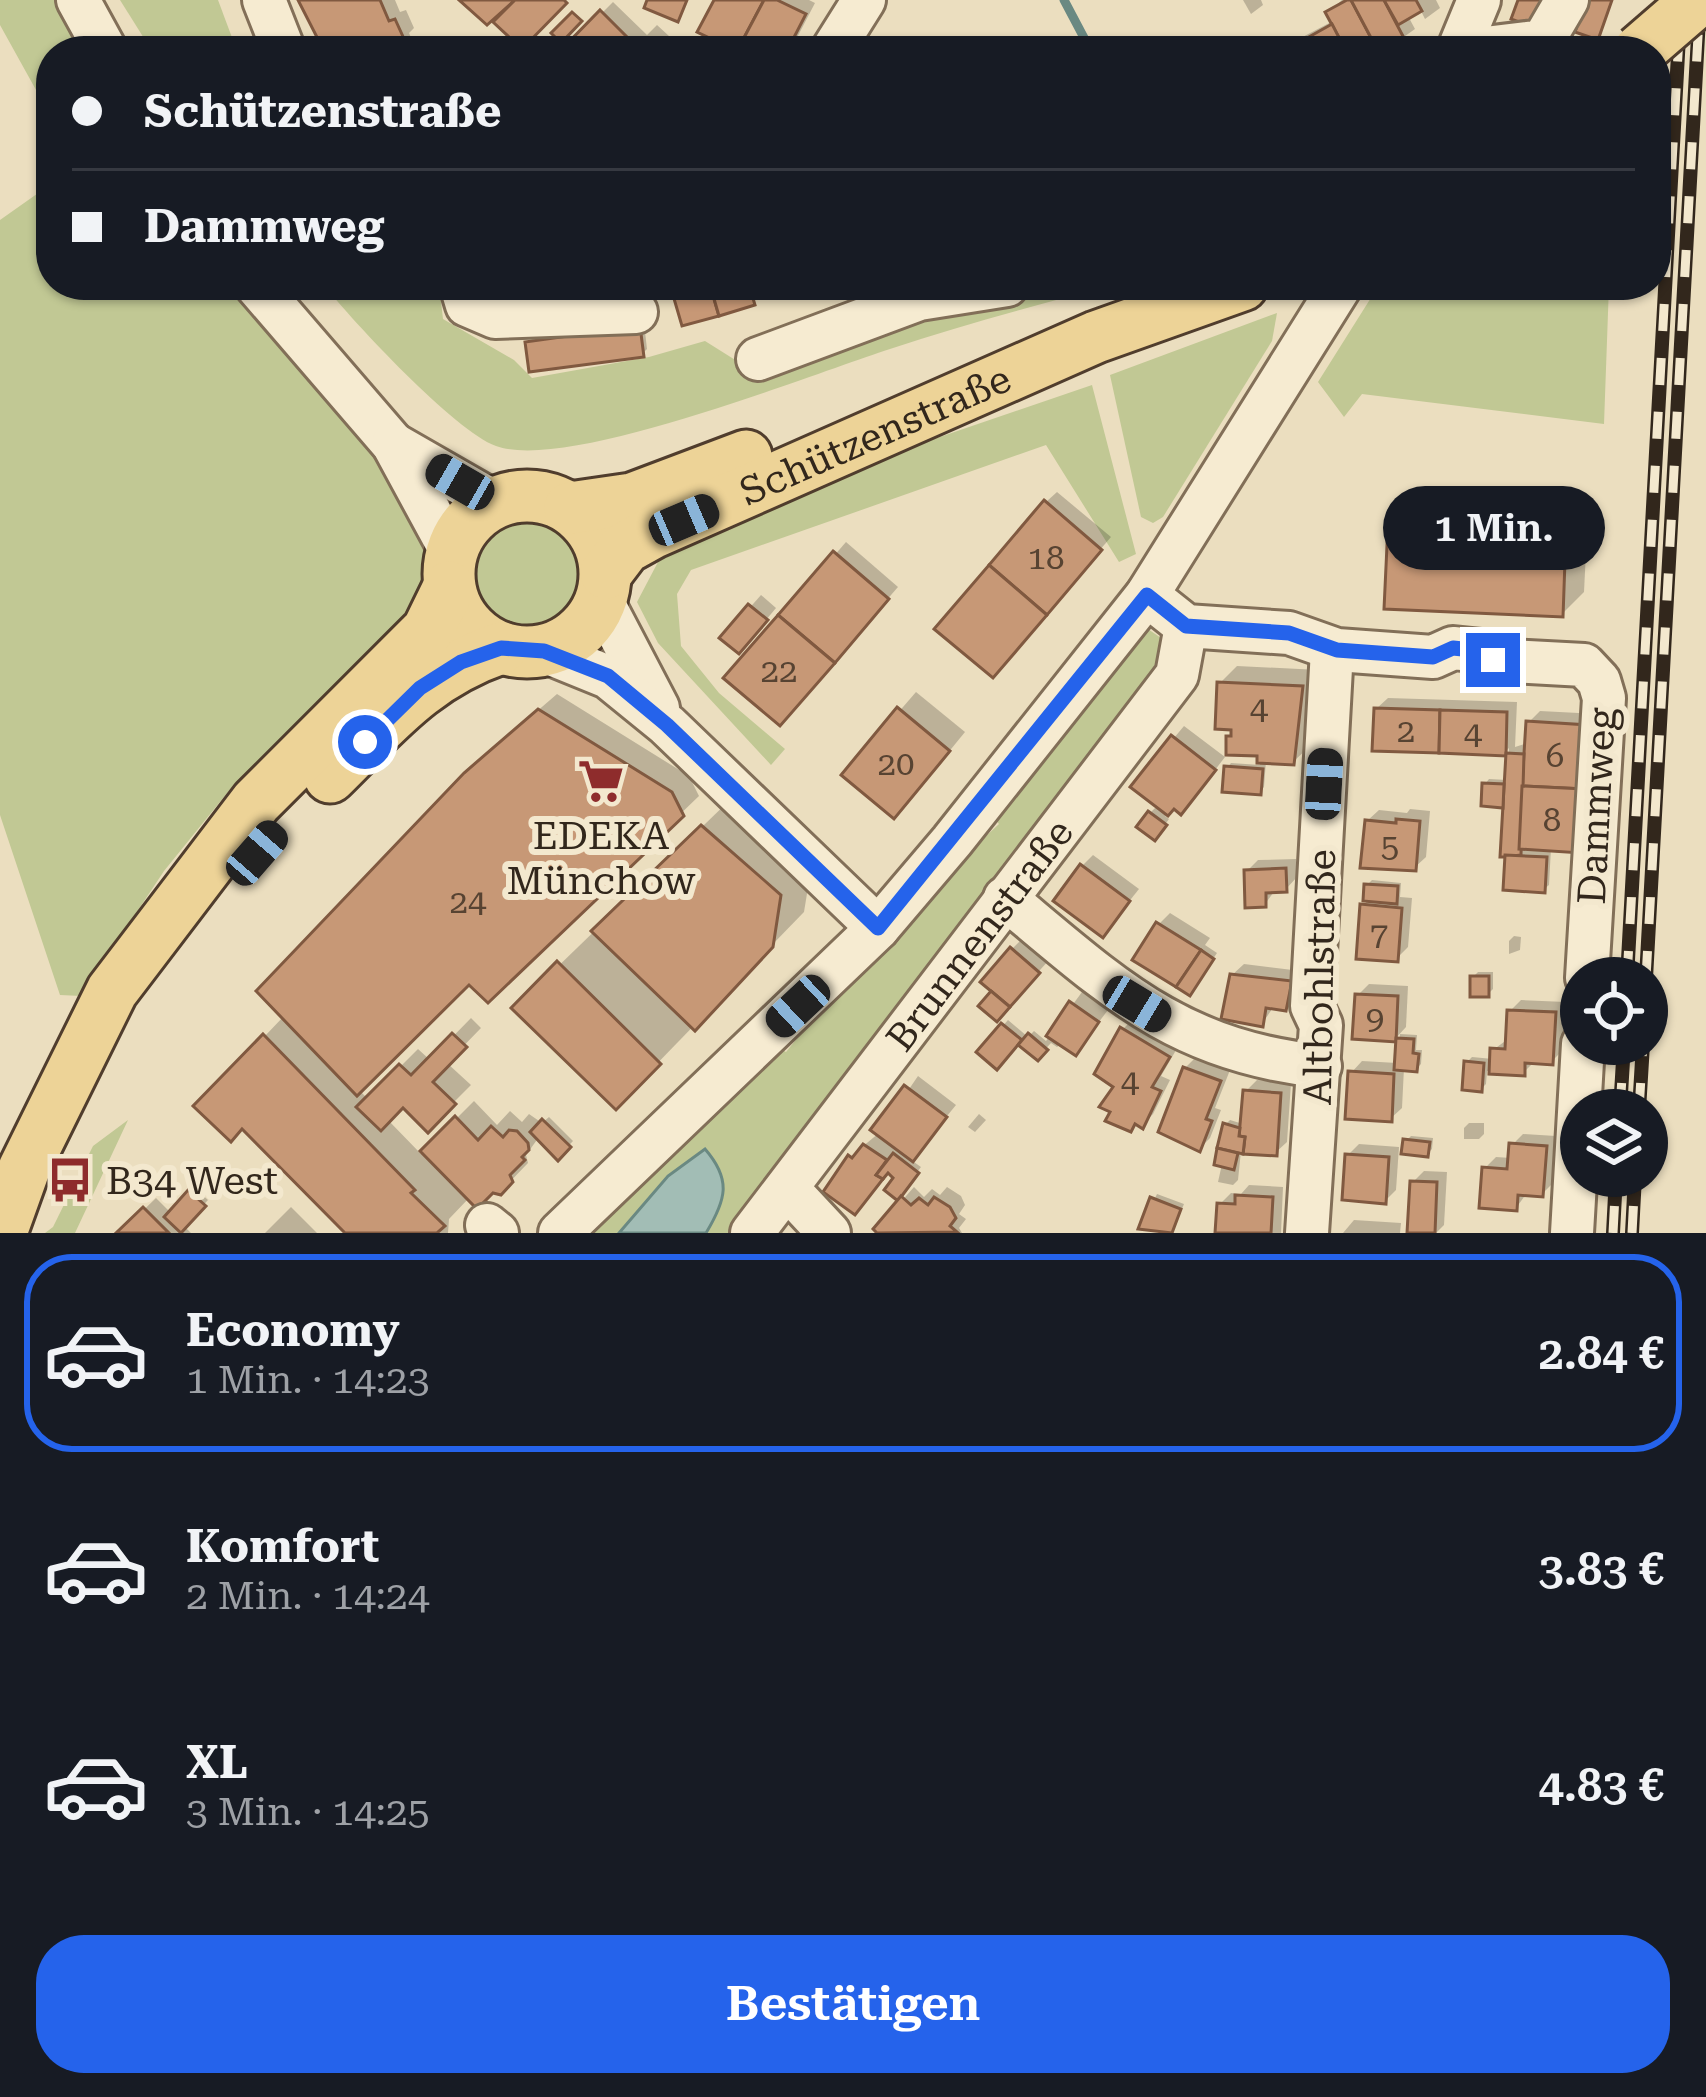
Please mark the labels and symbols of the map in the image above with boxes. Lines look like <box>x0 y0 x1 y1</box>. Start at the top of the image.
street label: Schützenstraße <box>733 356 1018 515</box>
car <box>420 448 500 516</box>
callout: 1 Min. <box>1382 486 1604 570</box>
car <box>644 489 724 551</box>
house number: 18 <box>1028 538 1064 577</box>
route end <box>1466 633 1520 687</box>
house number: 22 <box>761 651 797 690</box>
house number: 4 <box>1250 689 1269 728</box>
street label: Dammweg <box>1569 707 1625 906</box>
house number: 2 <box>1397 711 1415 750</box>
house number: 4 <box>1464 714 1483 753</box>
route start <box>338 715 392 769</box>
house number: 6 <box>1546 736 1564 775</box>
house number: 20 <box>878 744 914 783</box>
car <box>1304 747 1344 821</box>
supermarket icon: EDEKA Münchow <box>576 756 626 806</box>
house number: 8 <box>1543 800 1561 839</box>
street label: Brunnenstraße <box>877 810 1083 1060</box>
place label: EDEKA Münchow <box>507 813 696 904</box>
car <box>220 814 294 892</box>
house number: 5 <box>1381 826 1399 865</box>
street label: Altbohlstraße <box>1295 849 1345 1105</box>
house number: 24 <box>450 882 487 921</box>
house number: 7 <box>1370 914 1388 953</box>
car <box>759 968 837 1044</box>
car <box>1097 970 1177 1038</box>
house number: 9 <box>1366 998 1384 1037</box>
house number: 4 <box>1121 1062 1140 1101</box>
bus stop icon: B34 West <box>45 1155 95 1205</box>
place label: B34 West <box>106 1158 278 1204</box>

